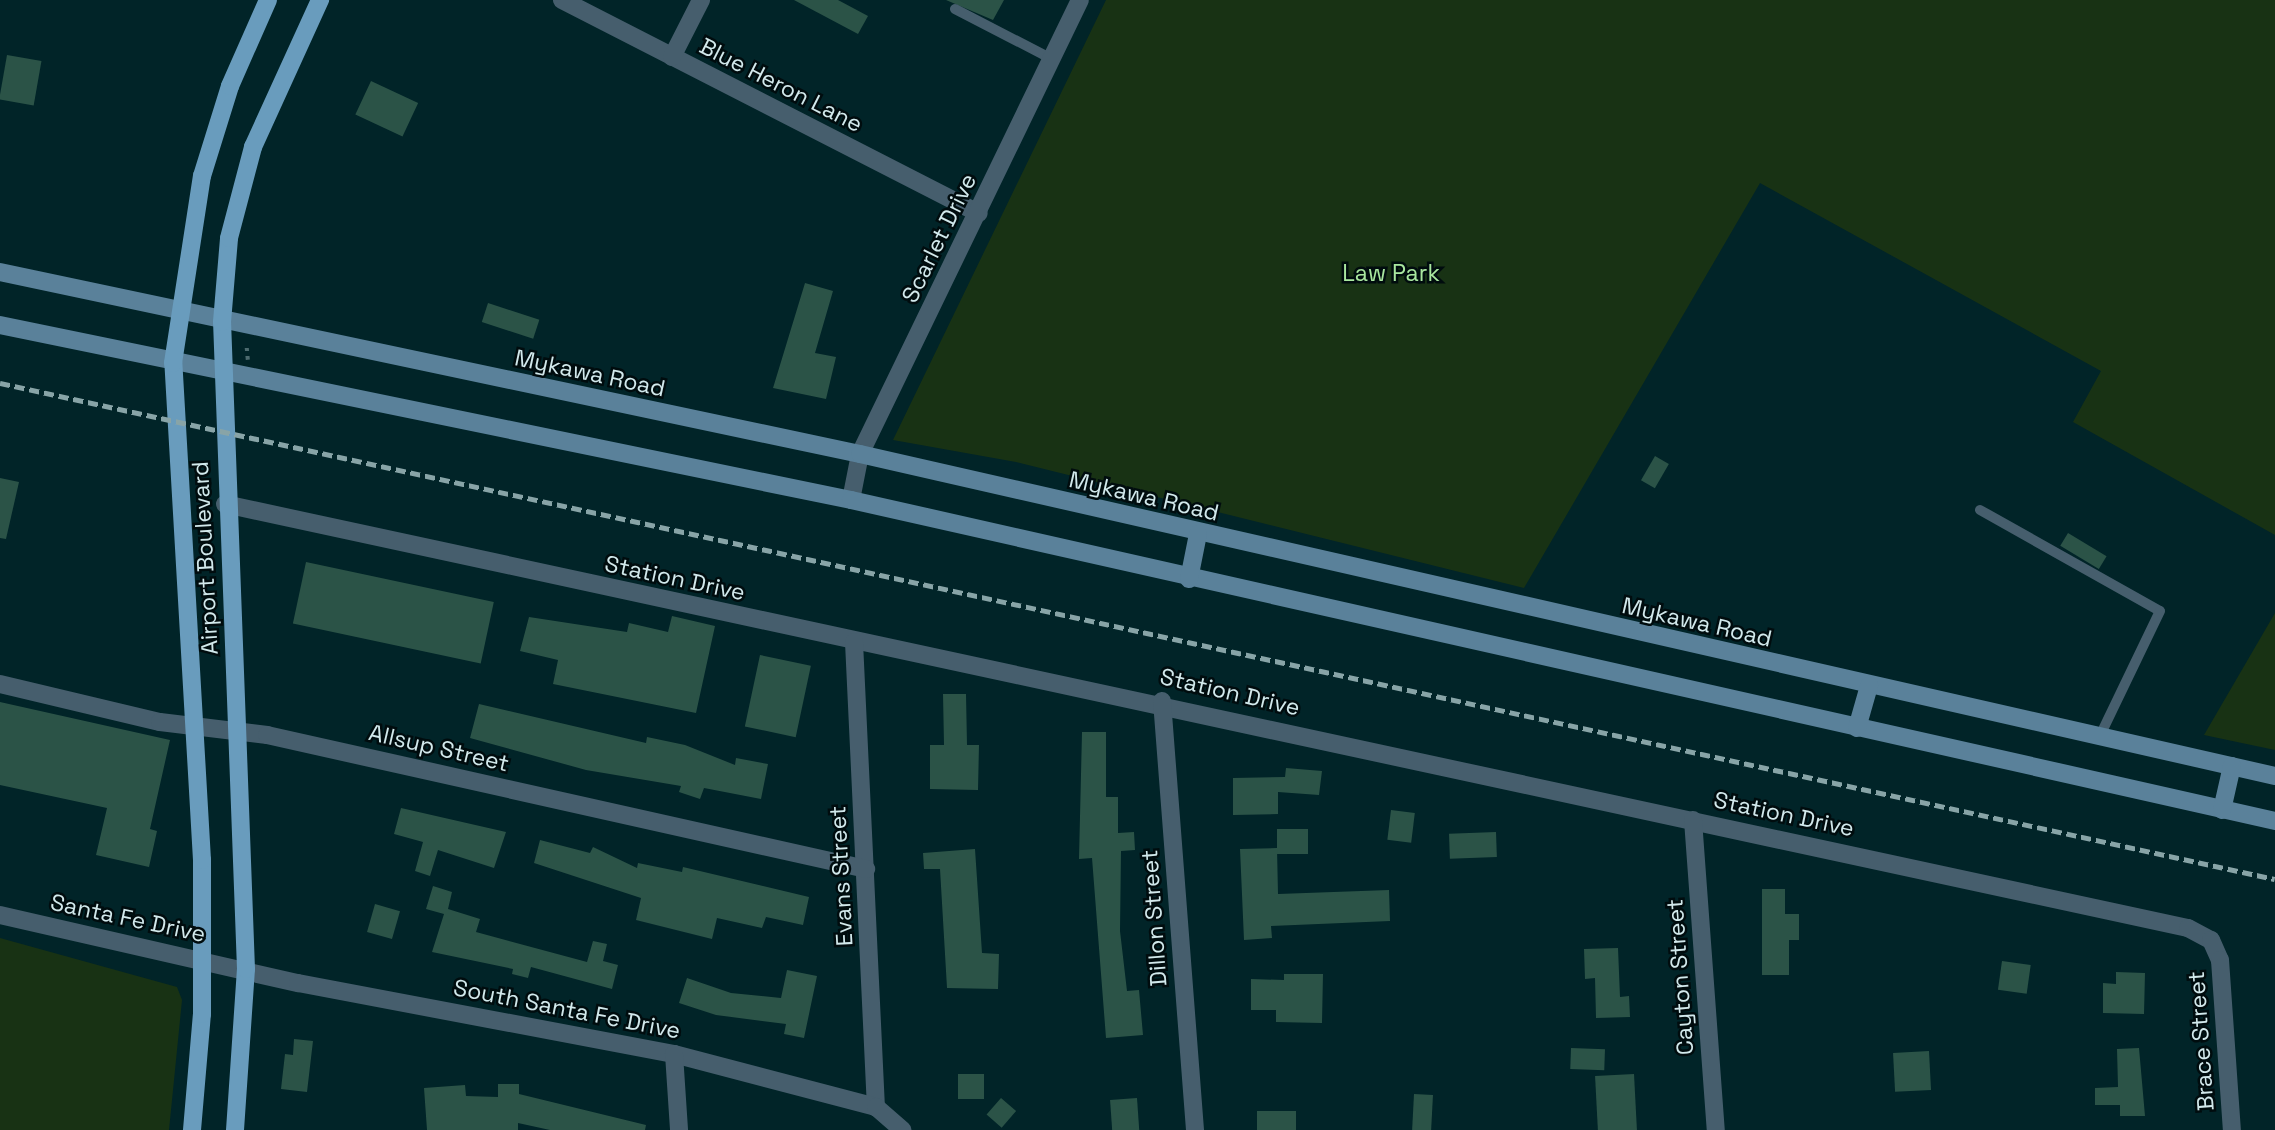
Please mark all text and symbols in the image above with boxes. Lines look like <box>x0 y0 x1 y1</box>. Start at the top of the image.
street label: Blue Heron Lane <box>695 32 867 138</box>
street label: Scarlet Drive <box>896 169 982 307</box>
park label: Law Park <box>1342 259 1440 287</box>
street label: Mykawa Road <box>512 344 668 402</box>
street label: Airport Boulevard <box>186 461 224 655</box>
street label: Mykawa Road <box>1066 465 1222 527</box>
street label: Station Drive <box>602 550 748 606</box>
street label: Mykawa Road <box>1619 591 1775 653</box>
street label: Station Drive <box>1157 663 1303 721</box>
street label: Allsup Street <box>366 718 512 778</box>
street label: Station Drive <box>1711 786 1857 842</box>
street label: Evans Street <box>824 805 858 947</box>
street label: Dillon Street <box>1135 849 1173 987</box>
street label: Santa Fe Drive <box>48 888 208 948</box>
street label: Cayton Street <box>1661 898 1699 1056</box>
street label: Brace Street <box>2182 970 2220 1112</box>
street label: South Santa Fe Drive <box>451 973 683 1045</box>

